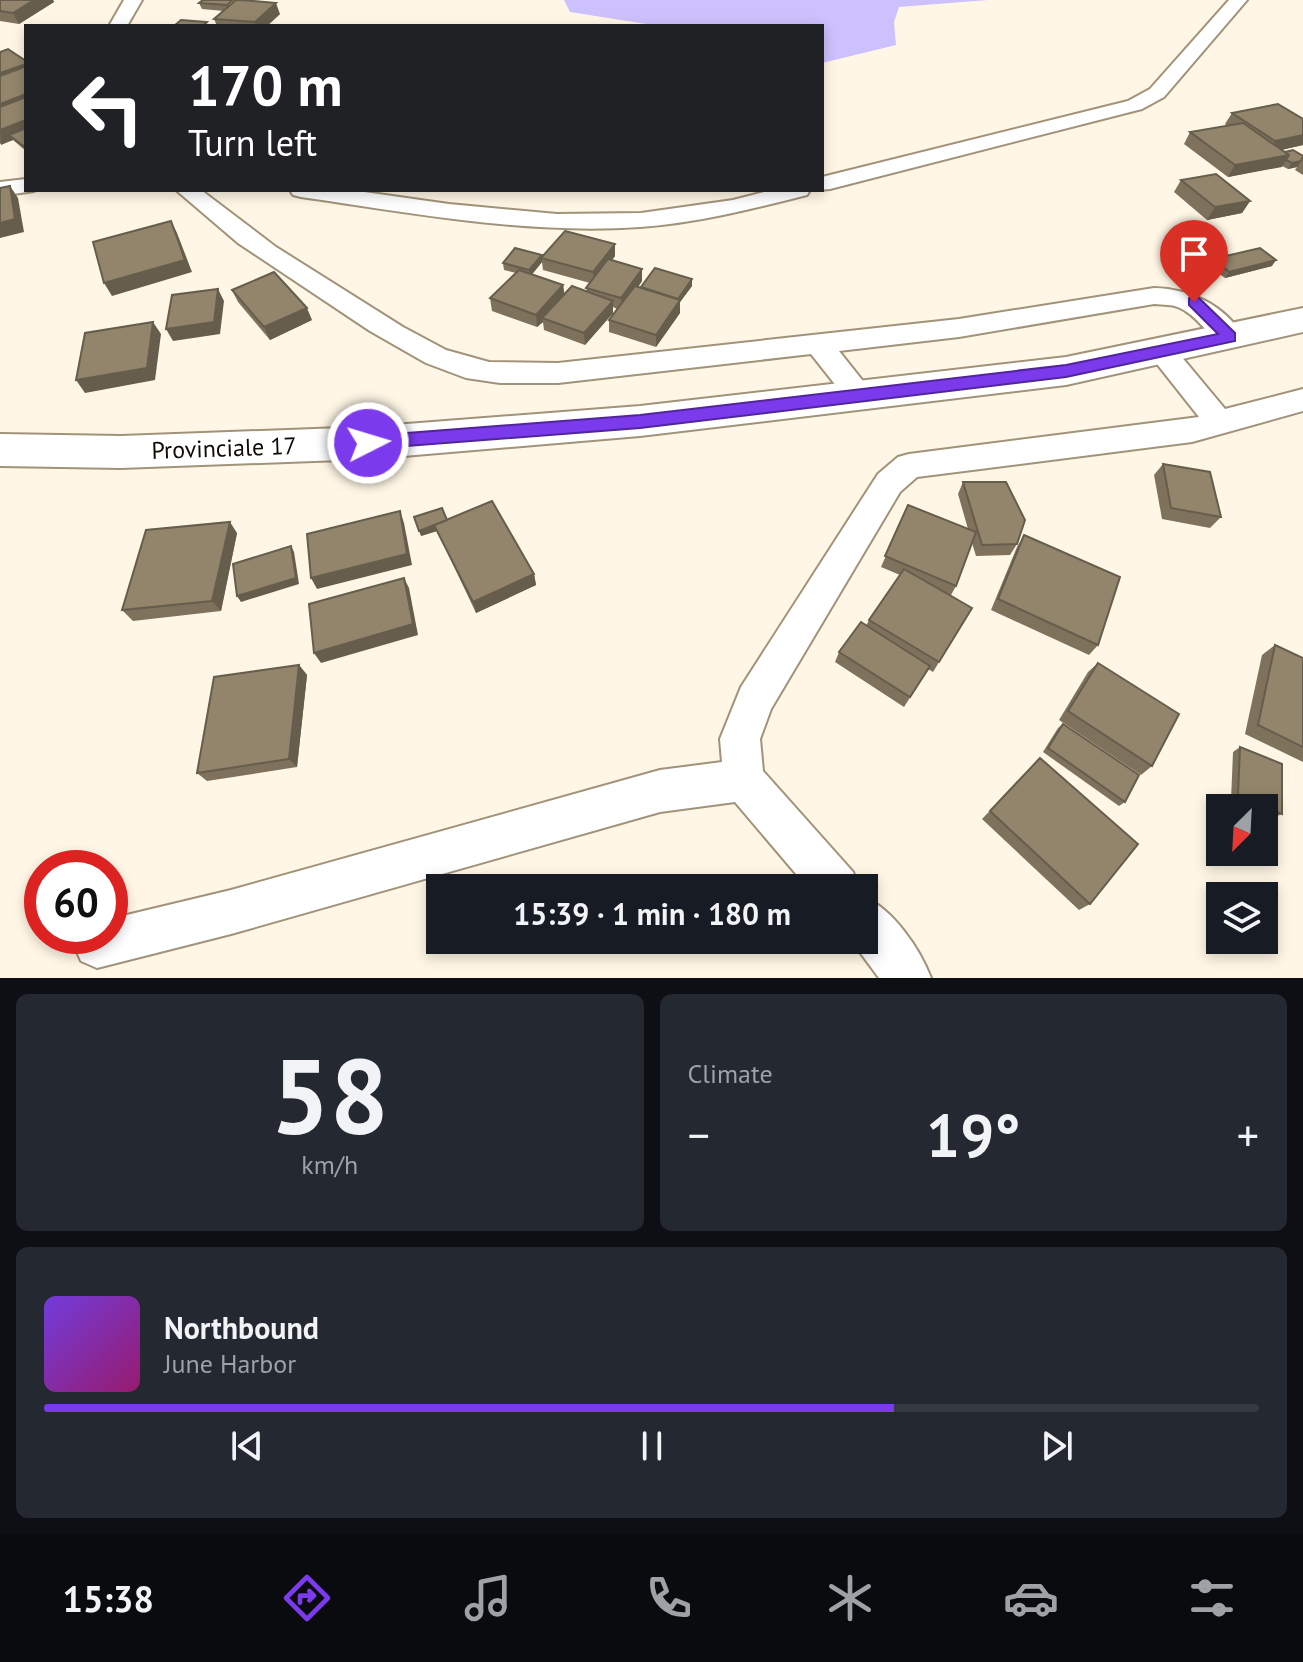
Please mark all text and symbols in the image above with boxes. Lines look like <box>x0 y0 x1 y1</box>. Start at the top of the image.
text: 170 m <box>188 49 343 121</box>
icon: left <box>56 56 160 160</box>
text: Turn left <box>188 119 317 166</box>
pin <box>1160 220 1228 302</box>
icon: arrive <box>1172 232 1216 276</box>
position arrow <box>326 401 410 485</box>
street label: Provinciale 17 <box>151 430 297 466</box>
north arrow <box>1206 794 1278 866</box>
map controls <box>1206 794 1278 954</box>
speed limit sign: 60 <box>24 850 128 954</box>
button: layers <box>1206 882 1278 954</box>
text: 15:39 · 1 min · 180 m <box>513 894 791 933</box>
text: 58 <box>271 1028 389 1163</box>
text: Climate <box>688 1057 773 1090</box>
text: 19° <box>926 1096 1020 1174</box>
text: − <box>688 1106 710 1163</box>
text: + <box>1237 1106 1259 1163</box>
text: km/h <box>301 1148 358 1181</box>
text: Northbound <box>164 1308 319 1347</box>
text: June Harbor <box>164 1347 296 1380</box>
icon: previous <box>225 1424 269 1468</box>
icon: pause <box>630 1424 674 1468</box>
icon: next <box>1035 1424 1079 1468</box>
icon: directions <box>279 1570 335 1626</box>
icon: music <box>460 1570 516 1626</box>
icon: phone <box>641 1570 697 1626</box>
icon: climate <box>822 1570 878 1626</box>
icon: car <box>1003 1570 1059 1626</box>
icon: filters <box>1184 1570 1240 1626</box>
text: 15:38 <box>63 1575 154 1622</box>

